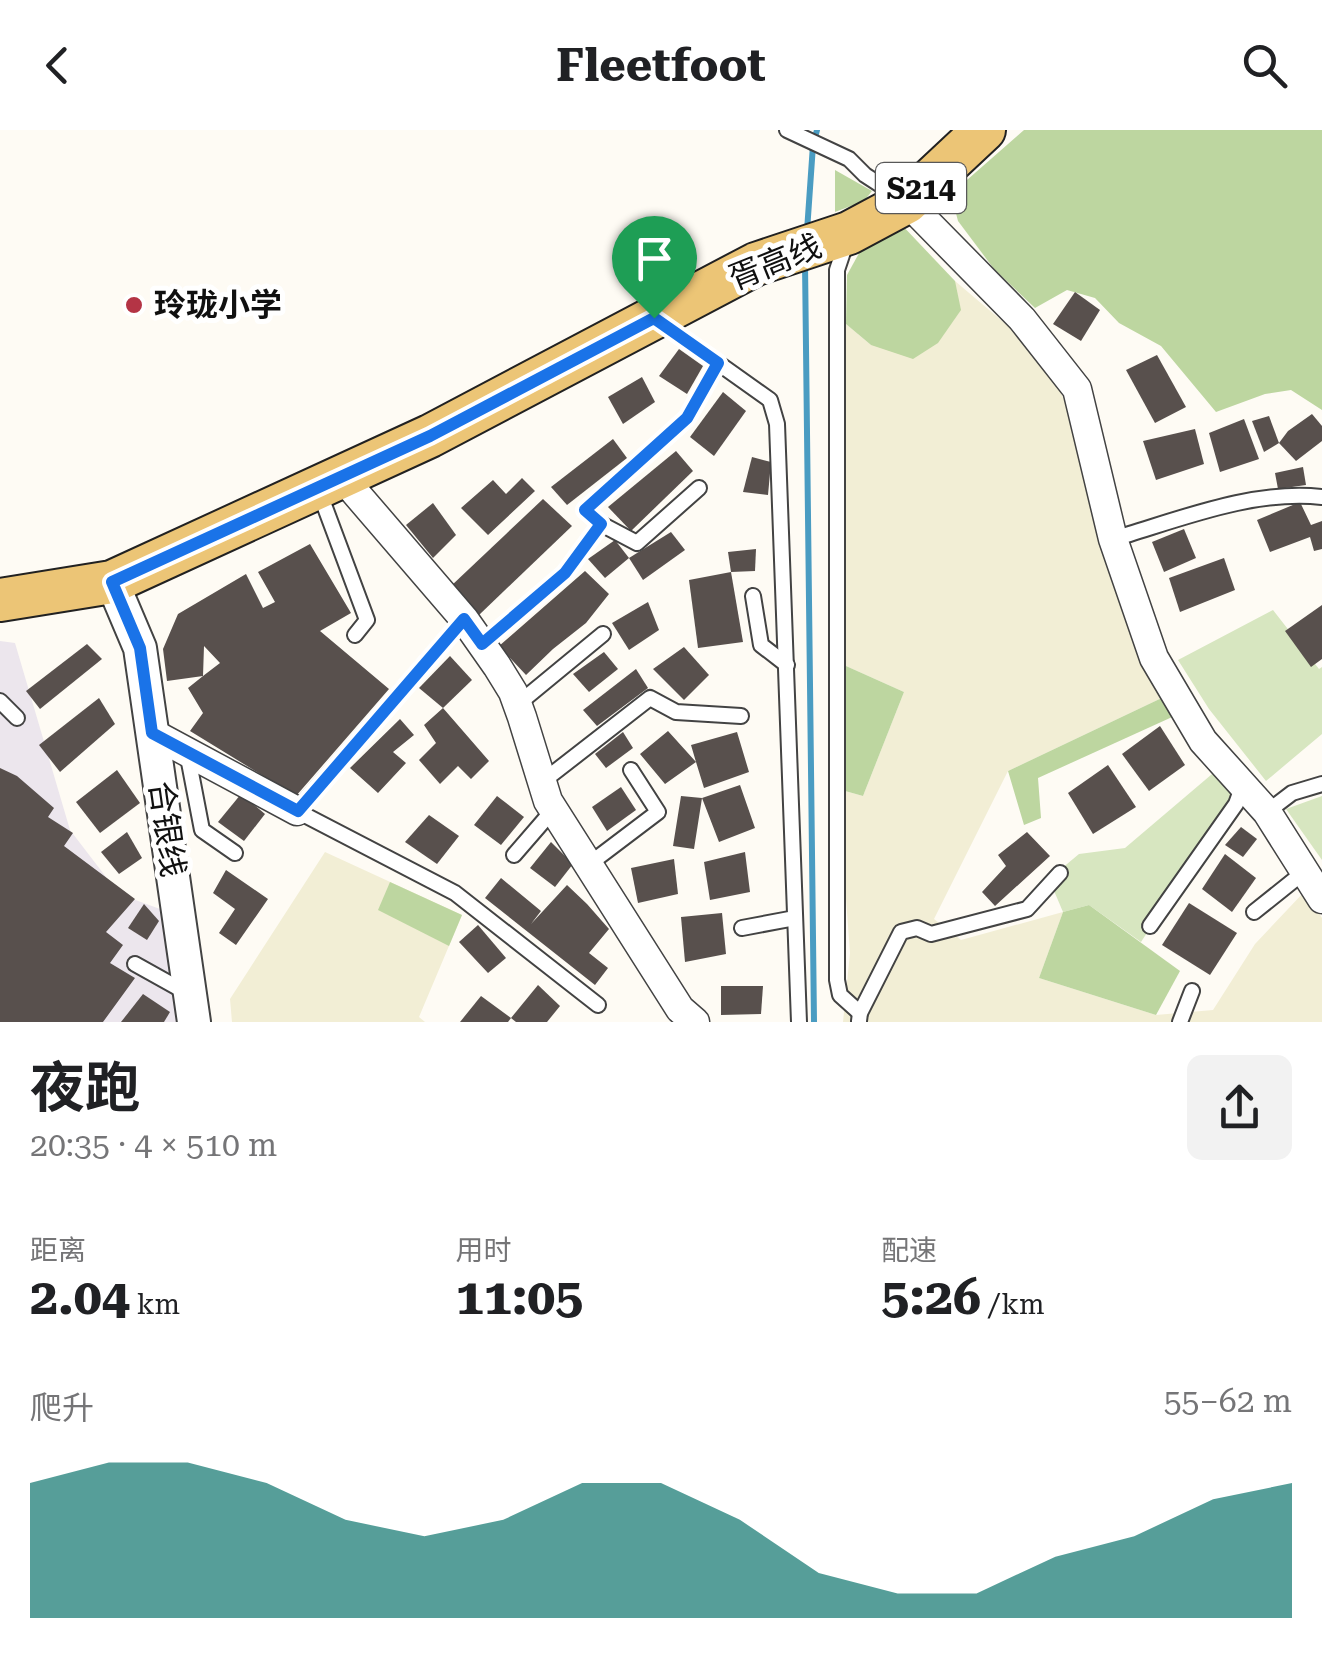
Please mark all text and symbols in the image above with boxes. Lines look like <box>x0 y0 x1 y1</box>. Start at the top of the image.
icon: back <box>30 38 85 93</box>
icon: search <box>1237 38 1292 93</box>
text: Fleetfoot <box>556 39 766 92</box>
road number: S214 <box>876 163 966 213</box>
pin <box>612 216 697 319</box>
street label: 胥高线 <box>723 226 827 298</box>
icon: arrive <box>627 231 682 286</box>
place label: 玲珑小学 <box>154 286 282 324</box>
marker: 玲珑小学 <box>123 294 145 316</box>
street label: 合银线 <box>142 779 192 879</box>
button: share <box>1187 1055 1292 1160</box>
text: 夜跑 <box>30 1056 140 1120</box>
text: 20:35 · 4 × 510 m <box>30 1126 277 1164</box>
text: 距离 <box>30 1234 86 1267</box>
text: 用时 <box>456 1234 512 1267</box>
text: 配速 <box>881 1234 937 1267</box>
text: 2.04 <box>30 1268 130 1326</box>
text: 11:05 <box>456 1268 583 1326</box>
text: 5:26 <box>881 1268 981 1326</box>
text: km <box>130 1288 180 1321</box>
text: /km <box>981 1288 1045 1321</box>
text: 55–62 m <box>1164 1382 1292 1420</box>
text: 爬升 <box>30 1389 94 1427</box>

